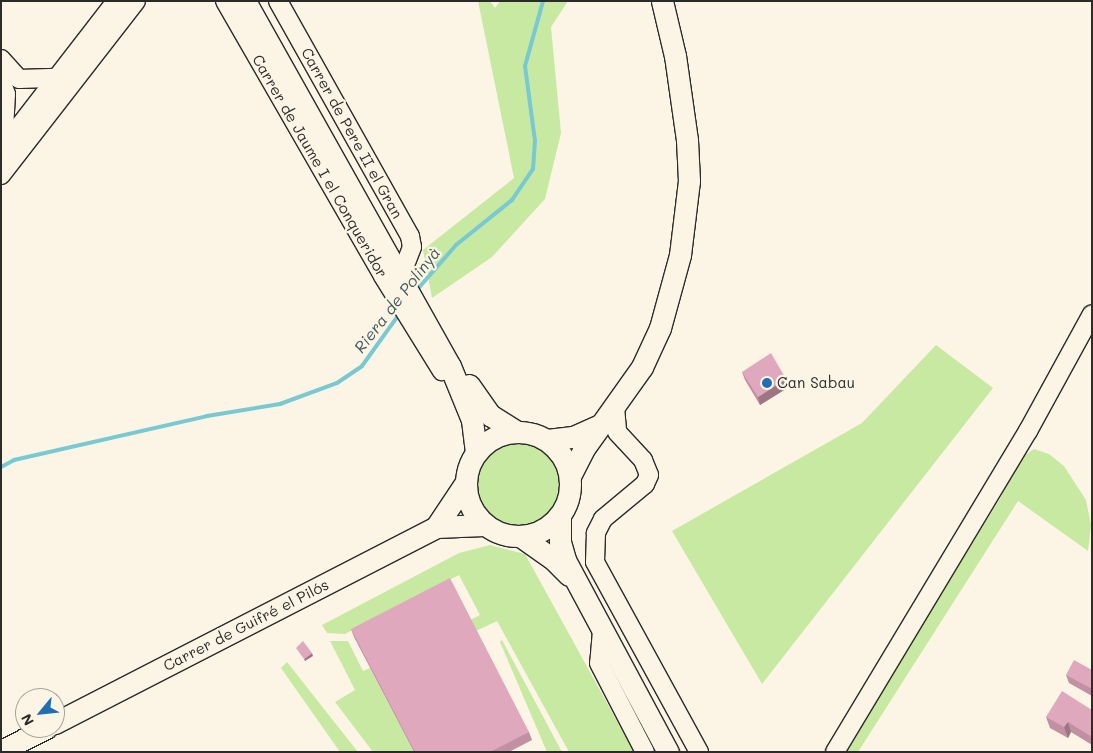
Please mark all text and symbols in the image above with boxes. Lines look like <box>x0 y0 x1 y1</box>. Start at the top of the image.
street label: Carrer de Pere II el Gran <box>297 44 407 222</box>
street label: Carrer de Jaume I el Conqueridor <box>249 51 391 281</box>
water label: Riera de Polinyà <box>350 243 444 357</box>
place label: Can Sabau <box>777 374 855 392</box>
marker: Can Sabau <box>761 377 773 389</box>
street label: Carrer de Guifré el Pilós <box>160 575 332 675</box>
north arrow <box>15 688 65 738</box>
text: N <box>16 711 38 729</box>

